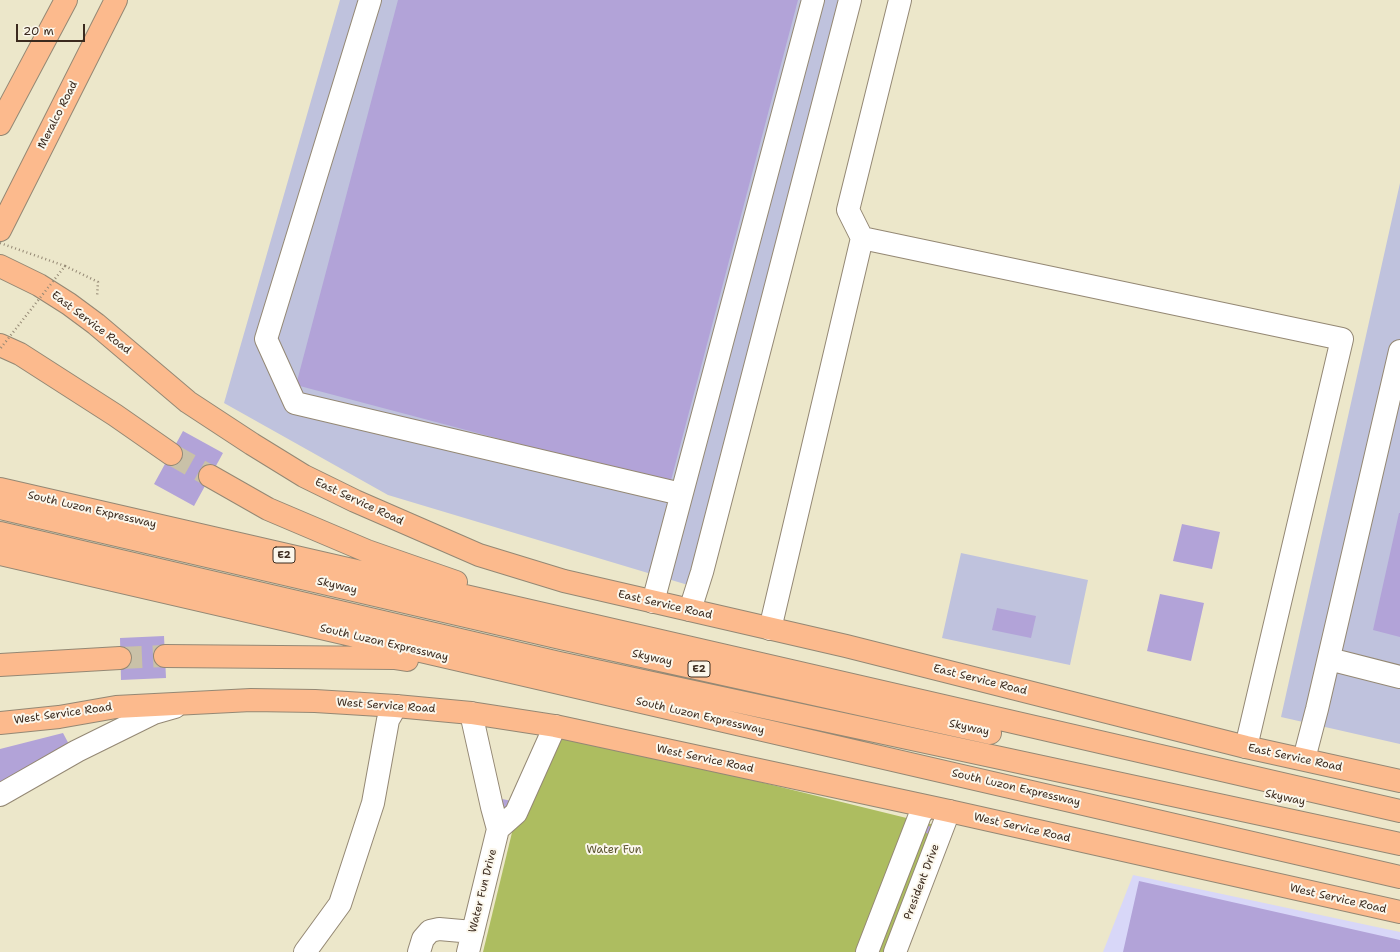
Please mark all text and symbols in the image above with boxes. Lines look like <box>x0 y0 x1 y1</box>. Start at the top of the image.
scale bar <box>18 16 87 42</box>
text: 20 m <box>23 23 54 39</box>
street label: Meralco Road <box>35 79 81 151</box>
street label: East Service Road <box>49 289 133 357</box>
street label: East Service Road <box>313 476 405 528</box>
street label: South Luzon Expressway <box>26 489 158 531</box>
road number: E2 <box>273 547 295 563</box>
street label: Skyway <box>316 575 358 597</box>
street label: East Service Road <box>617 588 713 622</box>
street label: South Luzon Expressway <box>318 622 450 664</box>
street label: Skyway <box>631 647 673 669</box>
road number: E2 <box>688 661 710 677</box>
street label: East Service Road <box>932 662 1028 698</box>
street label: South Luzon Expressway <box>634 695 766 737</box>
street label: West Service Road <box>336 696 436 716</box>
street label: West Service Road <box>13 701 113 727</box>
street label: Skyway <box>948 717 990 739</box>
street label: West Service Road <box>655 742 755 776</box>
street label: East Service Road <box>1247 742 1343 774</box>
street label: South Luzon Expressway <box>950 767 1082 809</box>
street label: Skyway <box>1264 787 1306 809</box>
street label: West Service Road <box>972 810 1072 846</box>
street label: President Drive <box>901 842 943 922</box>
park label: Water Fun <box>586 843 642 857</box>
street label: Water Fun Drive <box>466 848 500 934</box>
street label: West Service Road <box>1288 881 1388 917</box>

